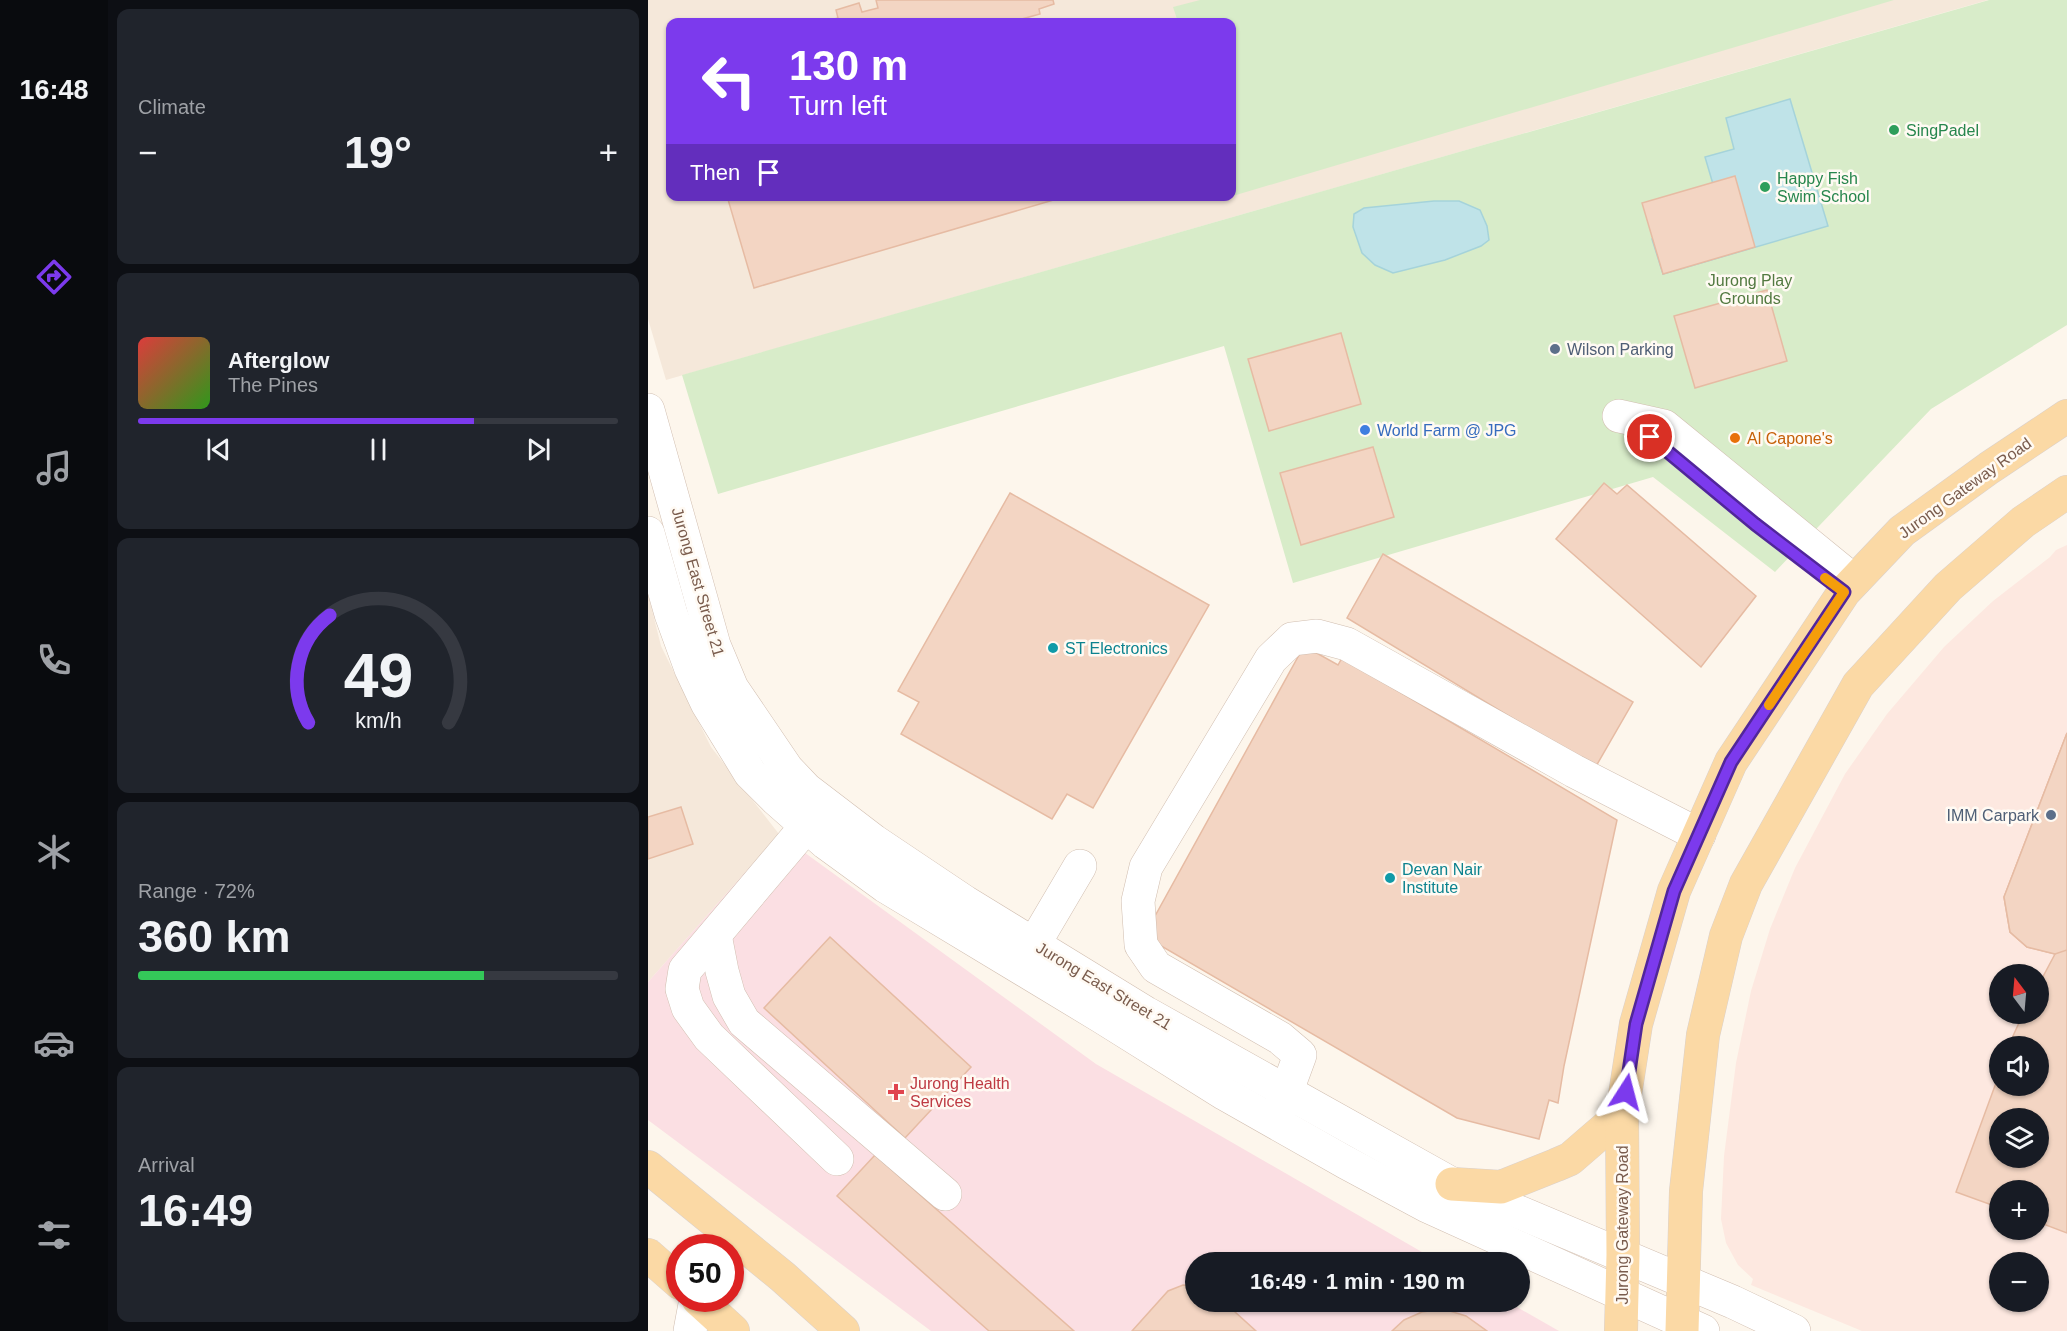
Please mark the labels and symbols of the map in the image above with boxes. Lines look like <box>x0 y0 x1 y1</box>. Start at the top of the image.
place label: SingPadel <box>1906 122 1979 139</box>
marker: SingPadel <box>1887 123 1901 137</box>
place label: Happy Fish Swim School <box>1777 170 1869 205</box>
marker: Happy Fish Swim School <box>1758 180 1772 194</box>
park label: Jurong Play Grounds <box>1708 272 1792 307</box>
place label: Wilson Parking <box>1567 341 1674 358</box>
marker: Wilson Parking <box>1548 342 1562 356</box>
pin <box>1624 411 1675 462</box>
place label: World Farm @ JPG <box>1377 422 1517 439</box>
marker: World Farm @ JPG <box>1358 423 1372 437</box>
place label: Al Capone's <box>1747 430 1833 447</box>
marker: Al Capone's <box>1728 431 1742 445</box>
street label: Jurong Gateway Road <box>1896 434 2034 542</box>
street label: Jurong East Street 21 <box>668 505 728 659</box>
place label: ST Electronics <box>1065 640 1168 657</box>
marker: ST Electronics <box>1046 641 1060 655</box>
place label: IMM Carpark <box>1947 807 2040 824</box>
marker: IMM Carpark <box>2044 808 2058 822</box>
place label: Devan Nair Institute <box>1402 861 1483 896</box>
marker: Devan Nair Institute <box>1383 871 1397 885</box>
street label: Jurong East Street 21 <box>1033 939 1175 1033</box>
north arrow <box>1989 964 2049 1024</box>
position arrow <box>1594 1060 1658 1124</box>
place label: Jurong Health Services <box>910 1075 1010 1110</box>
marker: Jurong Health Services <box>887 1083 905 1101</box>
street label: Jurong Gateway Road <box>1614 1145 1631 1305</box>
speed limit sign: 50 <box>666 1234 744 1312</box>

